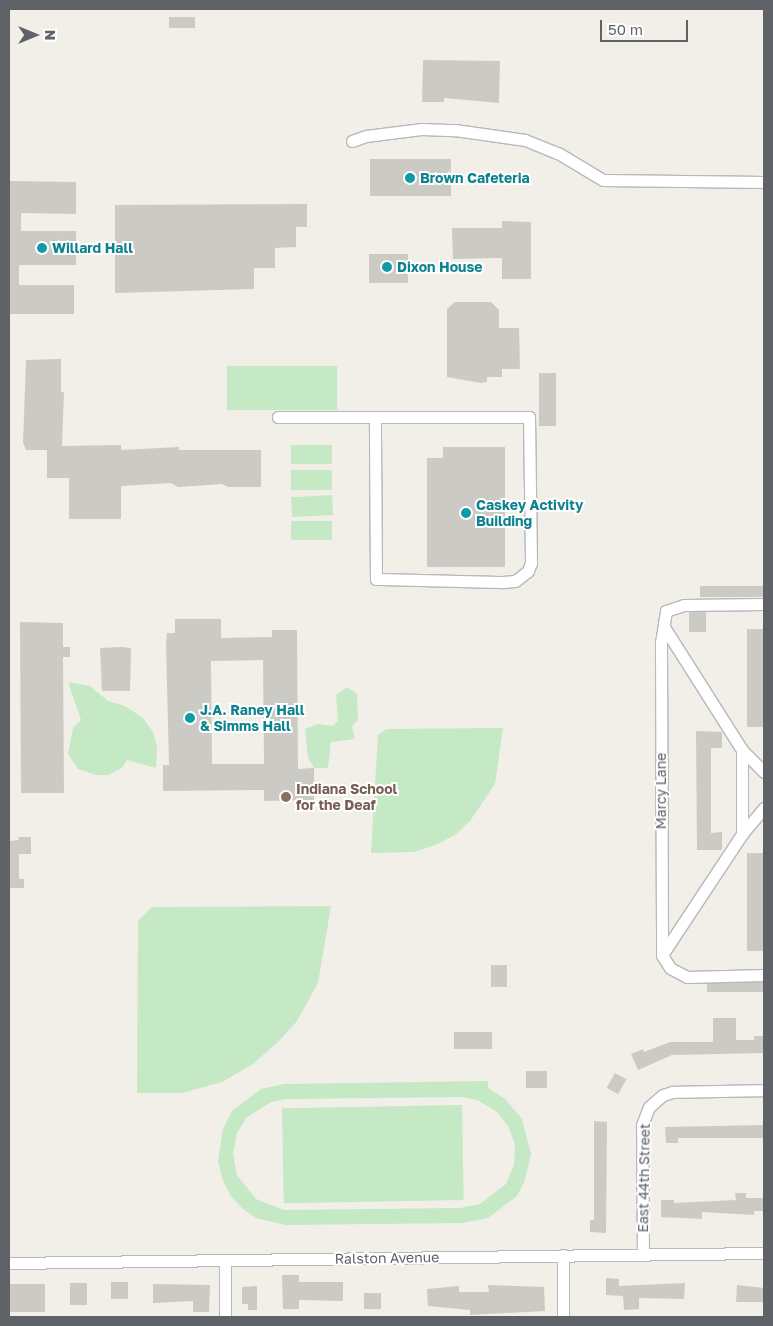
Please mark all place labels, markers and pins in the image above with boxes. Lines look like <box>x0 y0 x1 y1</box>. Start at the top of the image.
place label: Brown Cafeteria <box>420 170 530 186</box>
marker: Brown Cafeteria <box>404 172 416 184</box>
place label: Willard Hall <box>52 240 133 256</box>
marker: Willard Hall <box>36 242 48 254</box>
place label: Dixon House <box>397 259 483 275</box>
marker: Dixon House <box>381 261 393 273</box>
place label: Caskey Activity Building <box>476 497 583 530</box>
marker: Caskey Activity Building <box>460 507 472 519</box>
place label: J.A. Raney Hall & Simms Hall <box>200 702 304 734</box>
marker: J.A. Raney Hall & Simms Hall <box>184 712 196 724</box>
place label: Indiana School for the Deaf <box>296 781 397 814</box>
marker: Indiana School for the Deaf <box>280 791 292 803</box>

